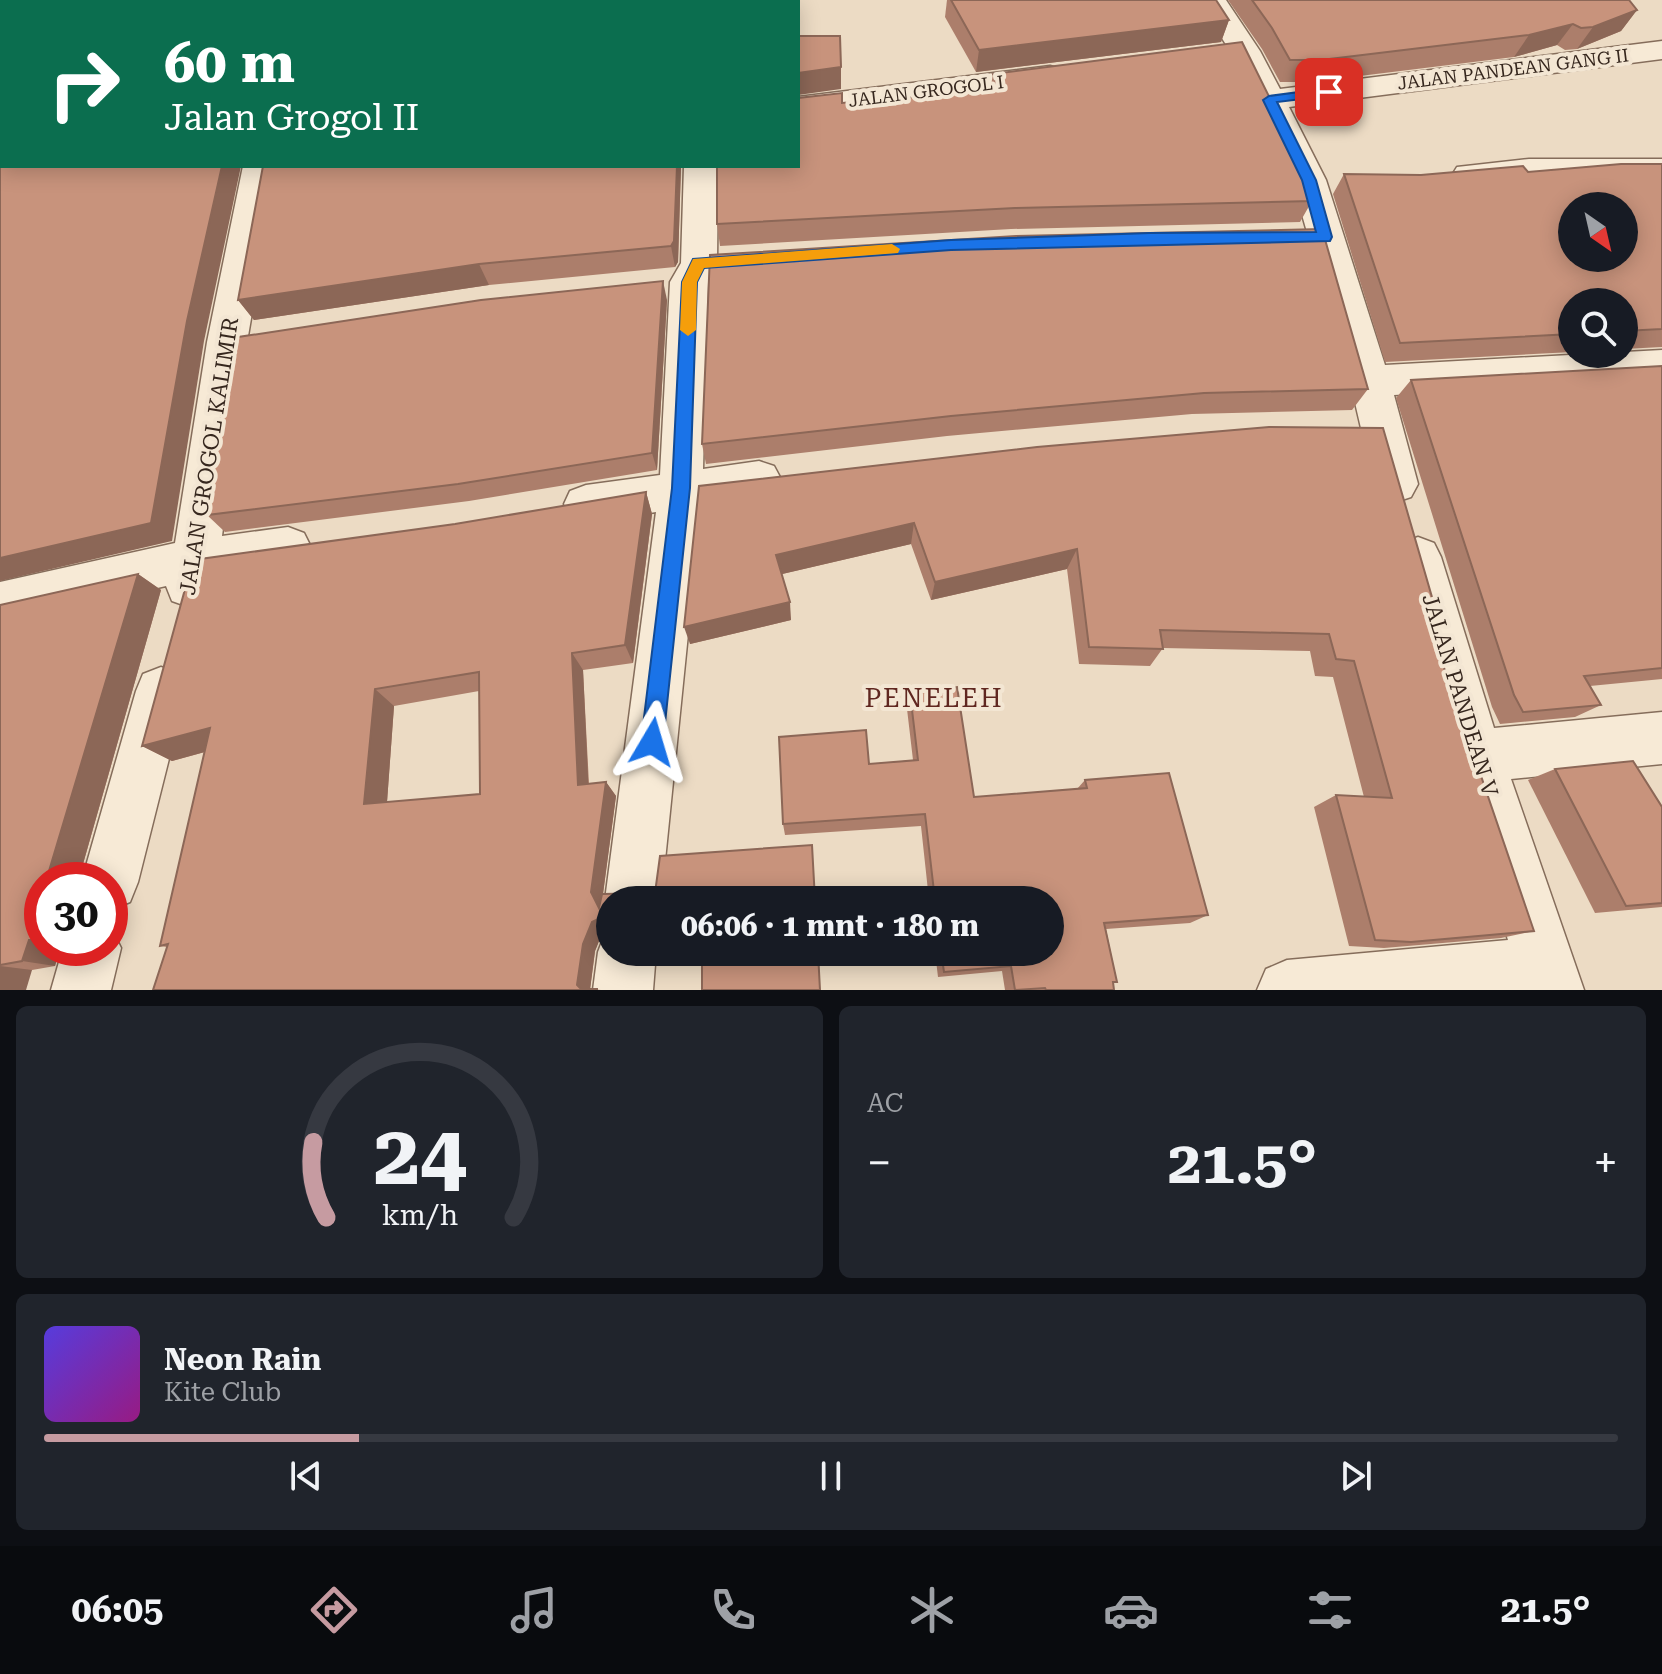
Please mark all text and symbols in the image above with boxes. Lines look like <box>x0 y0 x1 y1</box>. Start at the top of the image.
text: 60 m <box>164 30 295 96</box>
icon: right <box>32 32 136 136</box>
street label: JALAN PANDEAN GANG II <box>1396 44 1630 94</box>
pin <box>1295 58 1363 126</box>
icon: arrive <box>1307 70 1351 114</box>
street label: JALAN GROGOL I <box>847 71 1005 111</box>
text: Jalan Grogol II <box>164 97 419 139</box>
north arrow <box>1558 192 1638 272</box>
map controls <box>1558 192 1638 368</box>
button: search <box>1558 288 1638 368</box>
street label: JALAN GROGOL KALIMIR <box>175 315 243 597</box>
street label: JALAN PANDEAN V <box>1417 591 1503 800</box>
district label: PENELEH <box>864 683 1004 713</box>
position arrow <box>610 700 694 784</box>
speed limit sign: 30 <box>24 862 128 966</box>
text: 06:06 · 1 mnt · 180 m <box>681 908 979 943</box>
text: AC <box>867 1088 903 1118</box>
text: 24 <box>373 1107 466 1204</box>
text: 21.5° <box>1168 1127 1317 1198</box>
text: − <box>867 1137 892 1189</box>
text: + <box>1593 1137 1618 1189</box>
text: km/h <box>381 1198 458 1232</box>
text: Neon Rain <box>164 1342 321 1377</box>
text: Kite Club <box>164 1377 281 1407</box>
icon: previous <box>284 1454 328 1498</box>
icon: pause <box>809 1454 853 1498</box>
icon: next <box>1334 1454 1378 1498</box>
icon: directions <box>306 1582 362 1638</box>
icon: music <box>506 1582 562 1638</box>
icon: phone <box>705 1582 761 1638</box>
icon: climate <box>904 1582 960 1638</box>
icon: car <box>1103 1582 1159 1638</box>
icon: filters <box>1302 1582 1358 1638</box>
text: 06:05 <box>72 1589 163 1631</box>
text: 21.5° <box>1501 1589 1590 1631</box>

